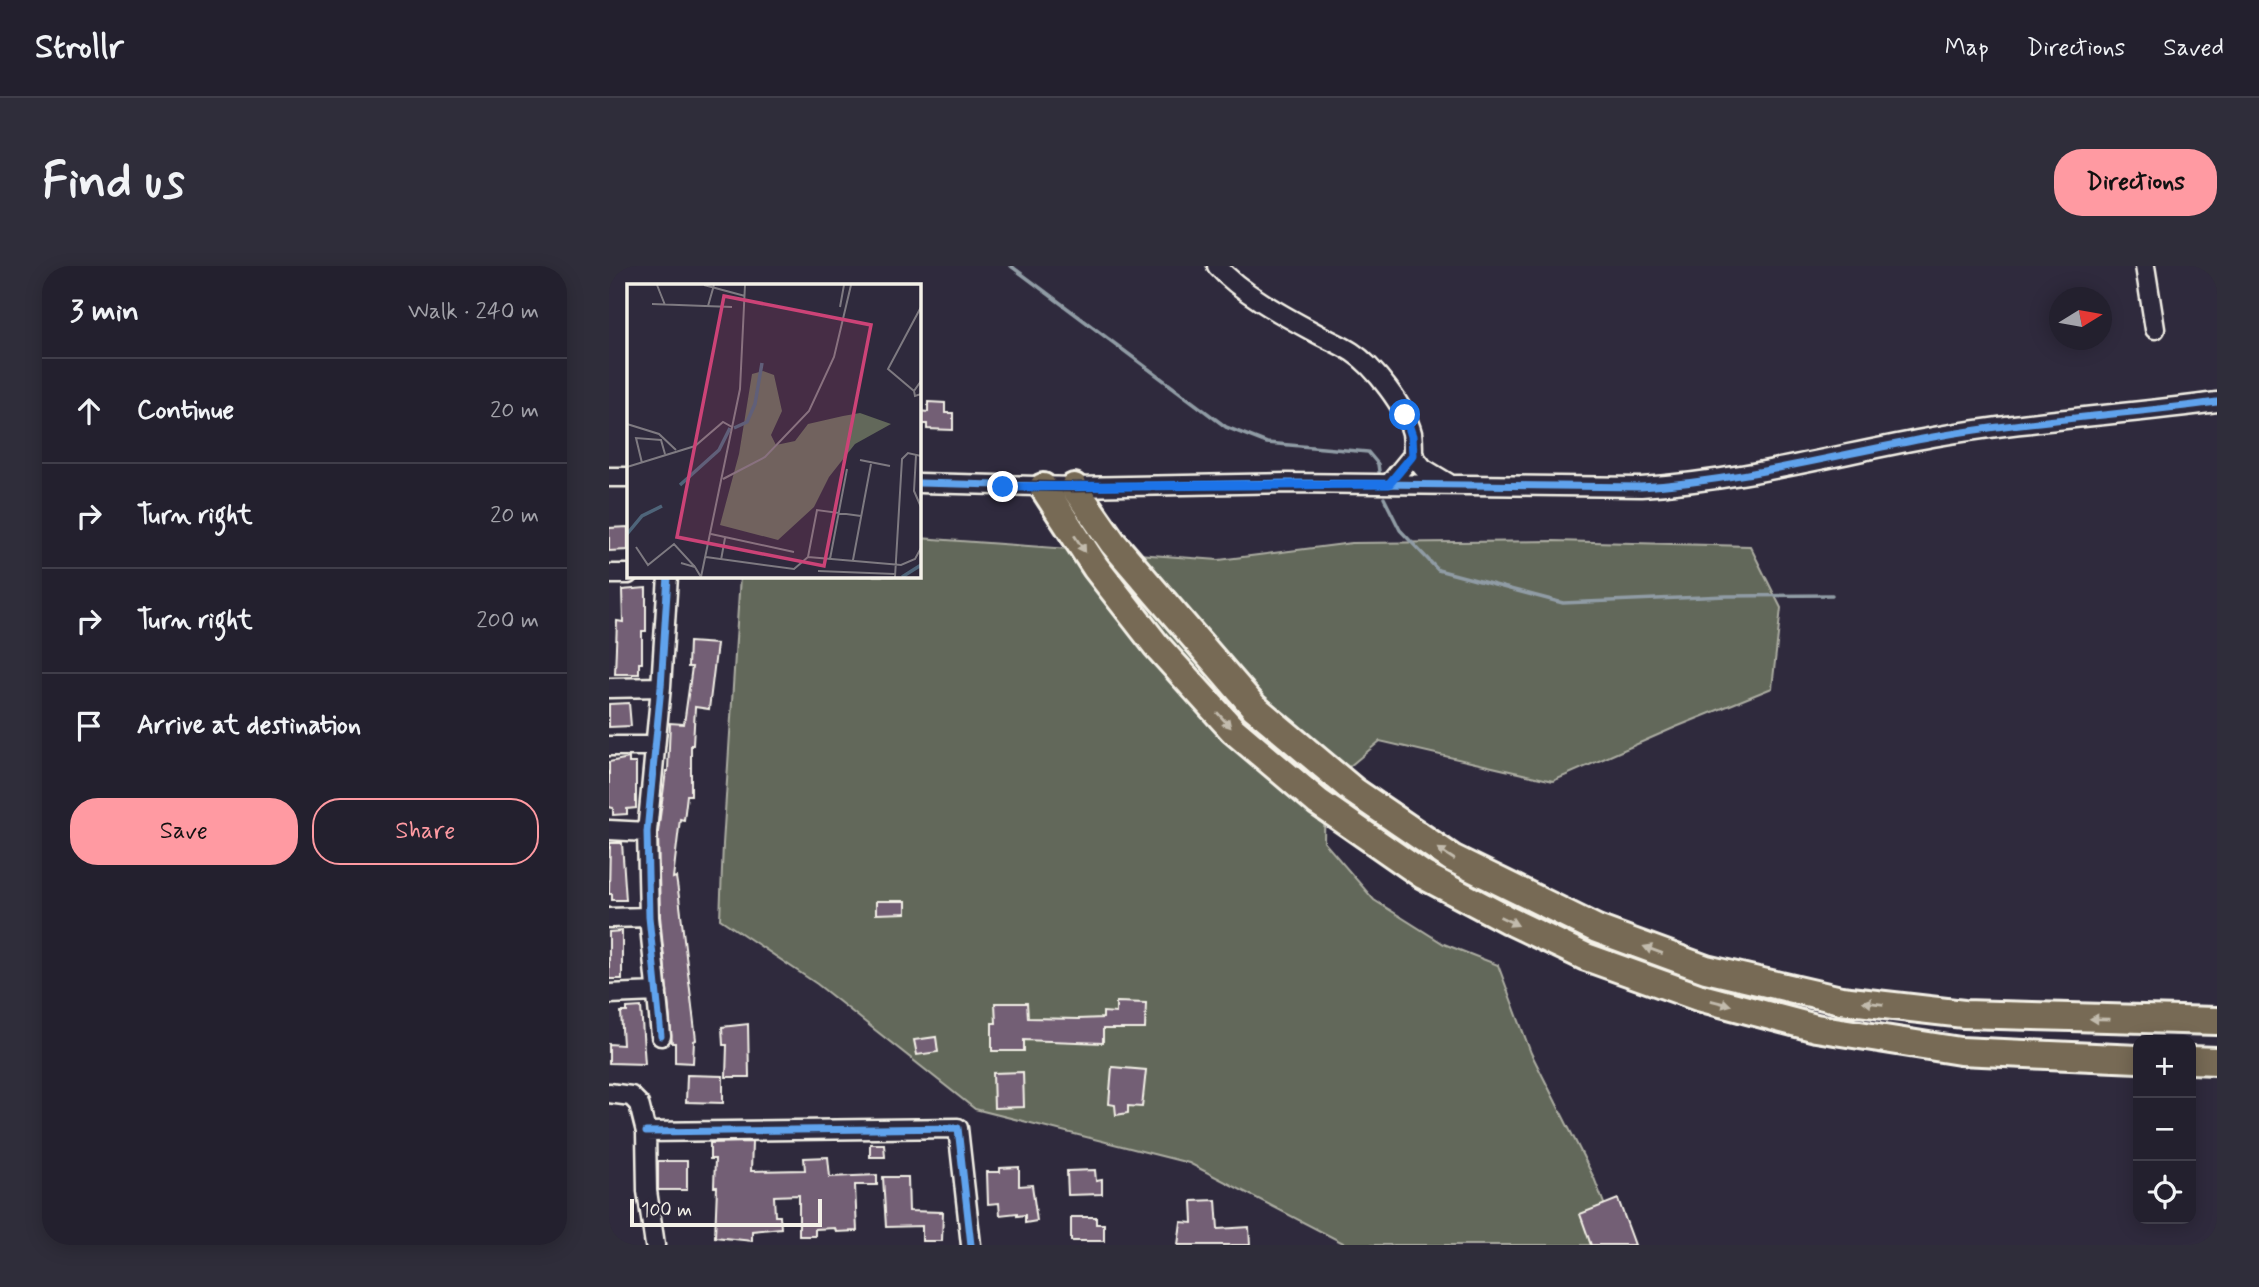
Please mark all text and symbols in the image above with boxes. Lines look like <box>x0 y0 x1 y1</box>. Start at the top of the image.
text: Strollr <box>35 26 124 70</box>
text: Map <box>1945 33 1989 64</box>
text: Directions <box>2027 33 2125 64</box>
text: Saved <box>2163 33 2224 64</box>
button: Directions <box>2054 149 2217 216</box>
text: Find us <box>42 150 185 215</box>
inset map <box>627 284 921 578</box>
north arrow <box>2049 287 2112 350</box>
text: 3 min <box>70 292 139 331</box>
text: Walk · 240 m <box>408 297 539 327</box>
icon: ahead <box>70 392 108 430</box>
text: Continue <box>137 394 234 428</box>
text: 20 m <box>490 396 539 426</box>
route start <box>1389 399 1420 430</box>
route end <box>987 471 1018 502</box>
icon: right <box>70 497 108 535</box>
text: Turn right <box>137 499 253 533</box>
text: 20 m <box>490 501 539 531</box>
one-way arrow <box>1074 535 1087 554</box>
icon: right <box>70 602 108 640</box>
text: Turn right <box>137 604 253 638</box>
text: 200 m <box>476 606 539 636</box>
icon: arrive <box>70 707 108 745</box>
text: Arrive at destination <box>137 709 361 743</box>
one-way arrow <box>1216 711 1232 729</box>
button: Save <box>70 798 298 865</box>
button: Share <box>312 798 539 865</box>
one-way arrow <box>1437 848 1456 861</box>
one-way arrow <box>1499 915 1519 926</box>
one-way arrow <box>1642 944 1663 955</box>
one-way arrow <box>1710 998 1732 1009</box>
one-way arrow <box>1862 998 1884 1009</box>
one-way arrow <box>2089 1013 2111 1025</box>
map controls <box>2133 1035 2196 1224</box>
button: + <box>2133 1035 2196 1098</box>
button: − <box>2133 1098 2196 1161</box>
button: locate <box>2133 1161 2196 1224</box>
scale bar <box>630 1196 823 1228</box>
text: 100 m <box>641 1198 692 1223</box>

